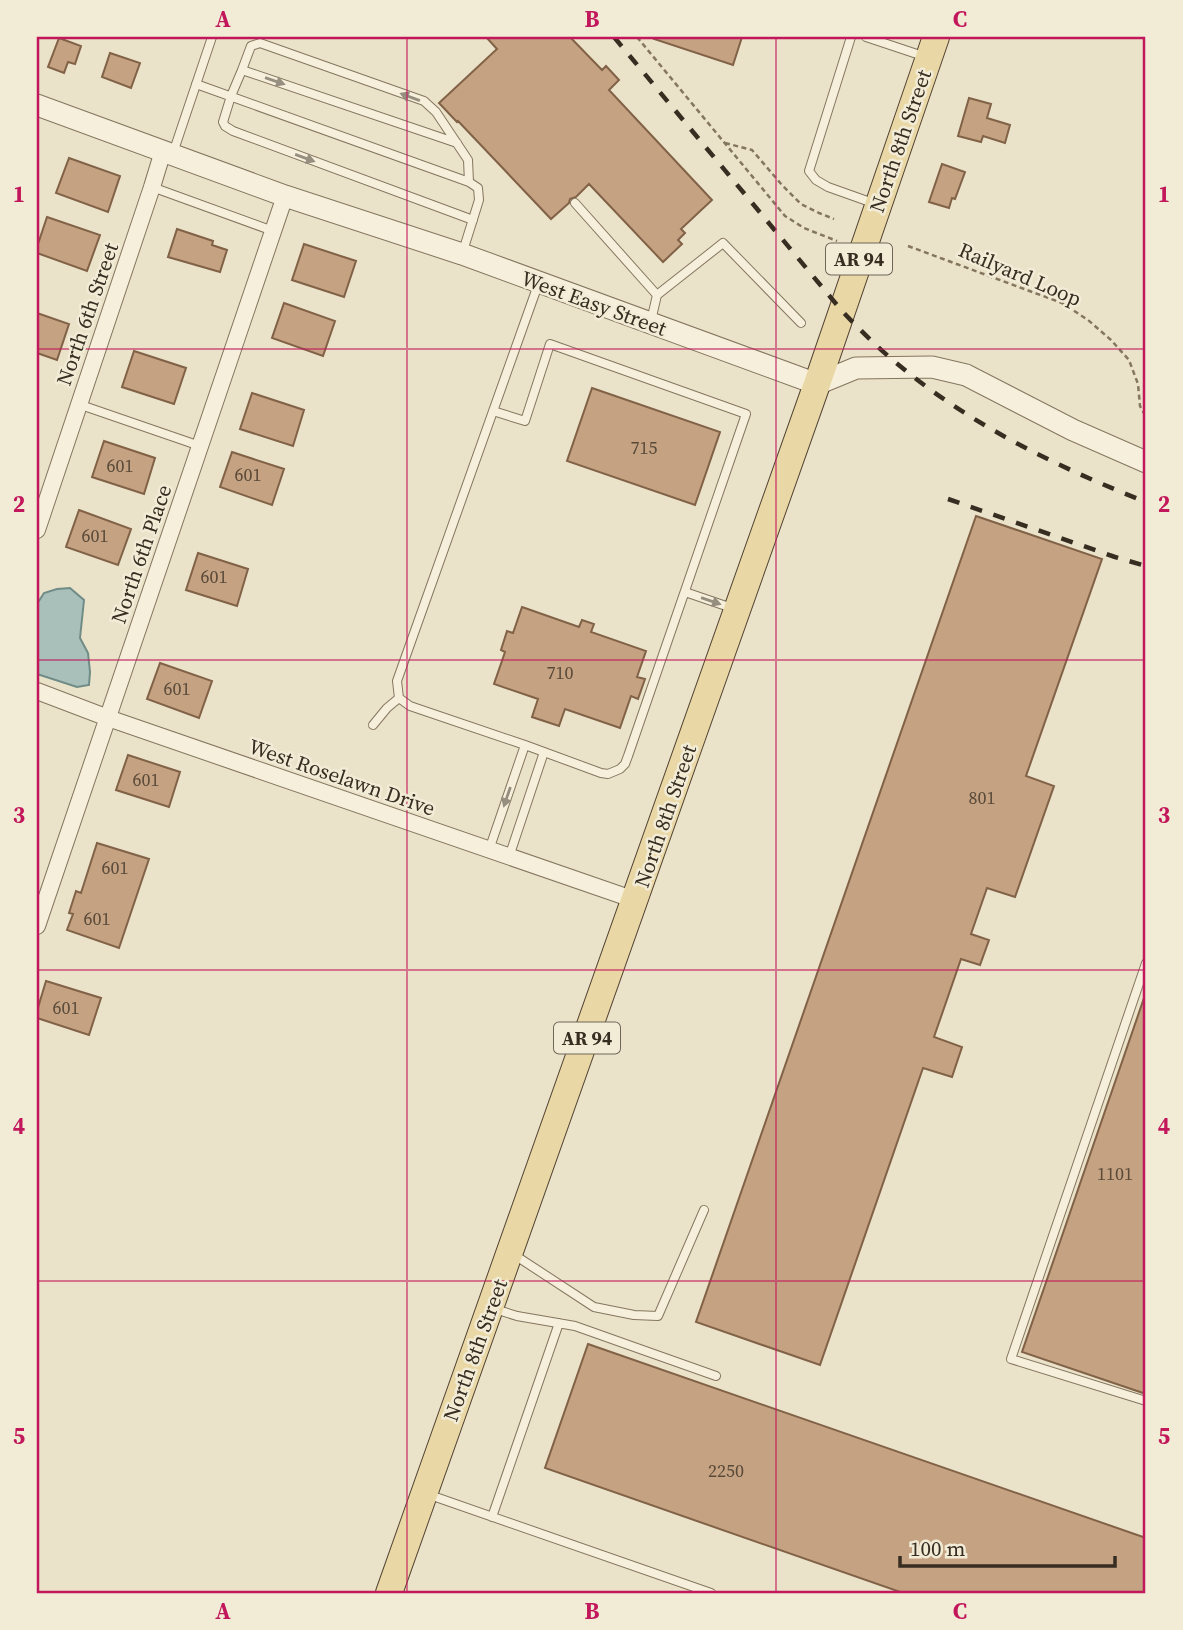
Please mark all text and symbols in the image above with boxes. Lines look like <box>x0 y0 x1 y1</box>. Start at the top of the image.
text: A <box>215 3 231 35</box>
text: B <box>585 3 600 35</box>
text: C <box>953 3 967 35</box>
street label: North 8th Street <box>862 65 938 216</box>
one-way arrow <box>264 76 285 87</box>
one-way arrow <box>399 91 420 102</box>
one-way arrow <box>295 152 316 163</box>
text: 1 <box>13 178 25 210</box>
text: 1 <box>1158 178 1170 210</box>
street label: Railyard Loop <box>954 235 1086 313</box>
street label: North 6th Street <box>49 238 125 389</box>
road number: AR 94 <box>826 244 892 274</box>
street label: West Easy Street <box>517 263 671 343</box>
house number: 715 <box>631 435 658 460</box>
house number: 601 <box>107 453 134 478</box>
house number: 601 <box>235 462 262 487</box>
street label: North 6th Place <box>104 481 178 627</box>
text: 2 <box>13 488 25 520</box>
text: 2 <box>1158 488 1170 520</box>
house number: 601 <box>82 523 109 548</box>
house number: 601 <box>201 564 228 589</box>
one-way arrow <box>701 596 722 607</box>
house number: 710 <box>547 660 574 685</box>
house number: 601 <box>164 676 191 701</box>
street label: West Roselawn Drive <box>245 731 439 823</box>
street label: North 8th Street <box>627 740 703 891</box>
house number: 601 <box>133 767 160 792</box>
house number: 801 <box>969 785 996 810</box>
one-way arrow <box>501 787 512 808</box>
text: 3 <box>13 799 25 831</box>
text: 3 <box>1158 799 1170 831</box>
house number: 601 <box>102 855 129 880</box>
house number: 601 <box>84 906 111 931</box>
house number: 601 <box>53 995 80 1020</box>
road number: AR 94 <box>554 1022 620 1054</box>
text: 4 <box>13 1110 25 1142</box>
text: 4 <box>1158 1110 1170 1142</box>
house number: 1101 <box>1097 1161 1133 1186</box>
street label: North 8th Street <box>436 1275 514 1425</box>
text: 5 <box>13 1420 25 1452</box>
text: 5 <box>1158 1420 1170 1452</box>
house number: 2250 <box>708 1458 744 1483</box>
scale bar <box>900 1525 1115 1569</box>
text: 100 m <box>910 1534 965 1563</box>
text: A <box>215 1595 231 1627</box>
text: B <box>585 1595 600 1627</box>
text: C <box>953 1595 967 1627</box>

